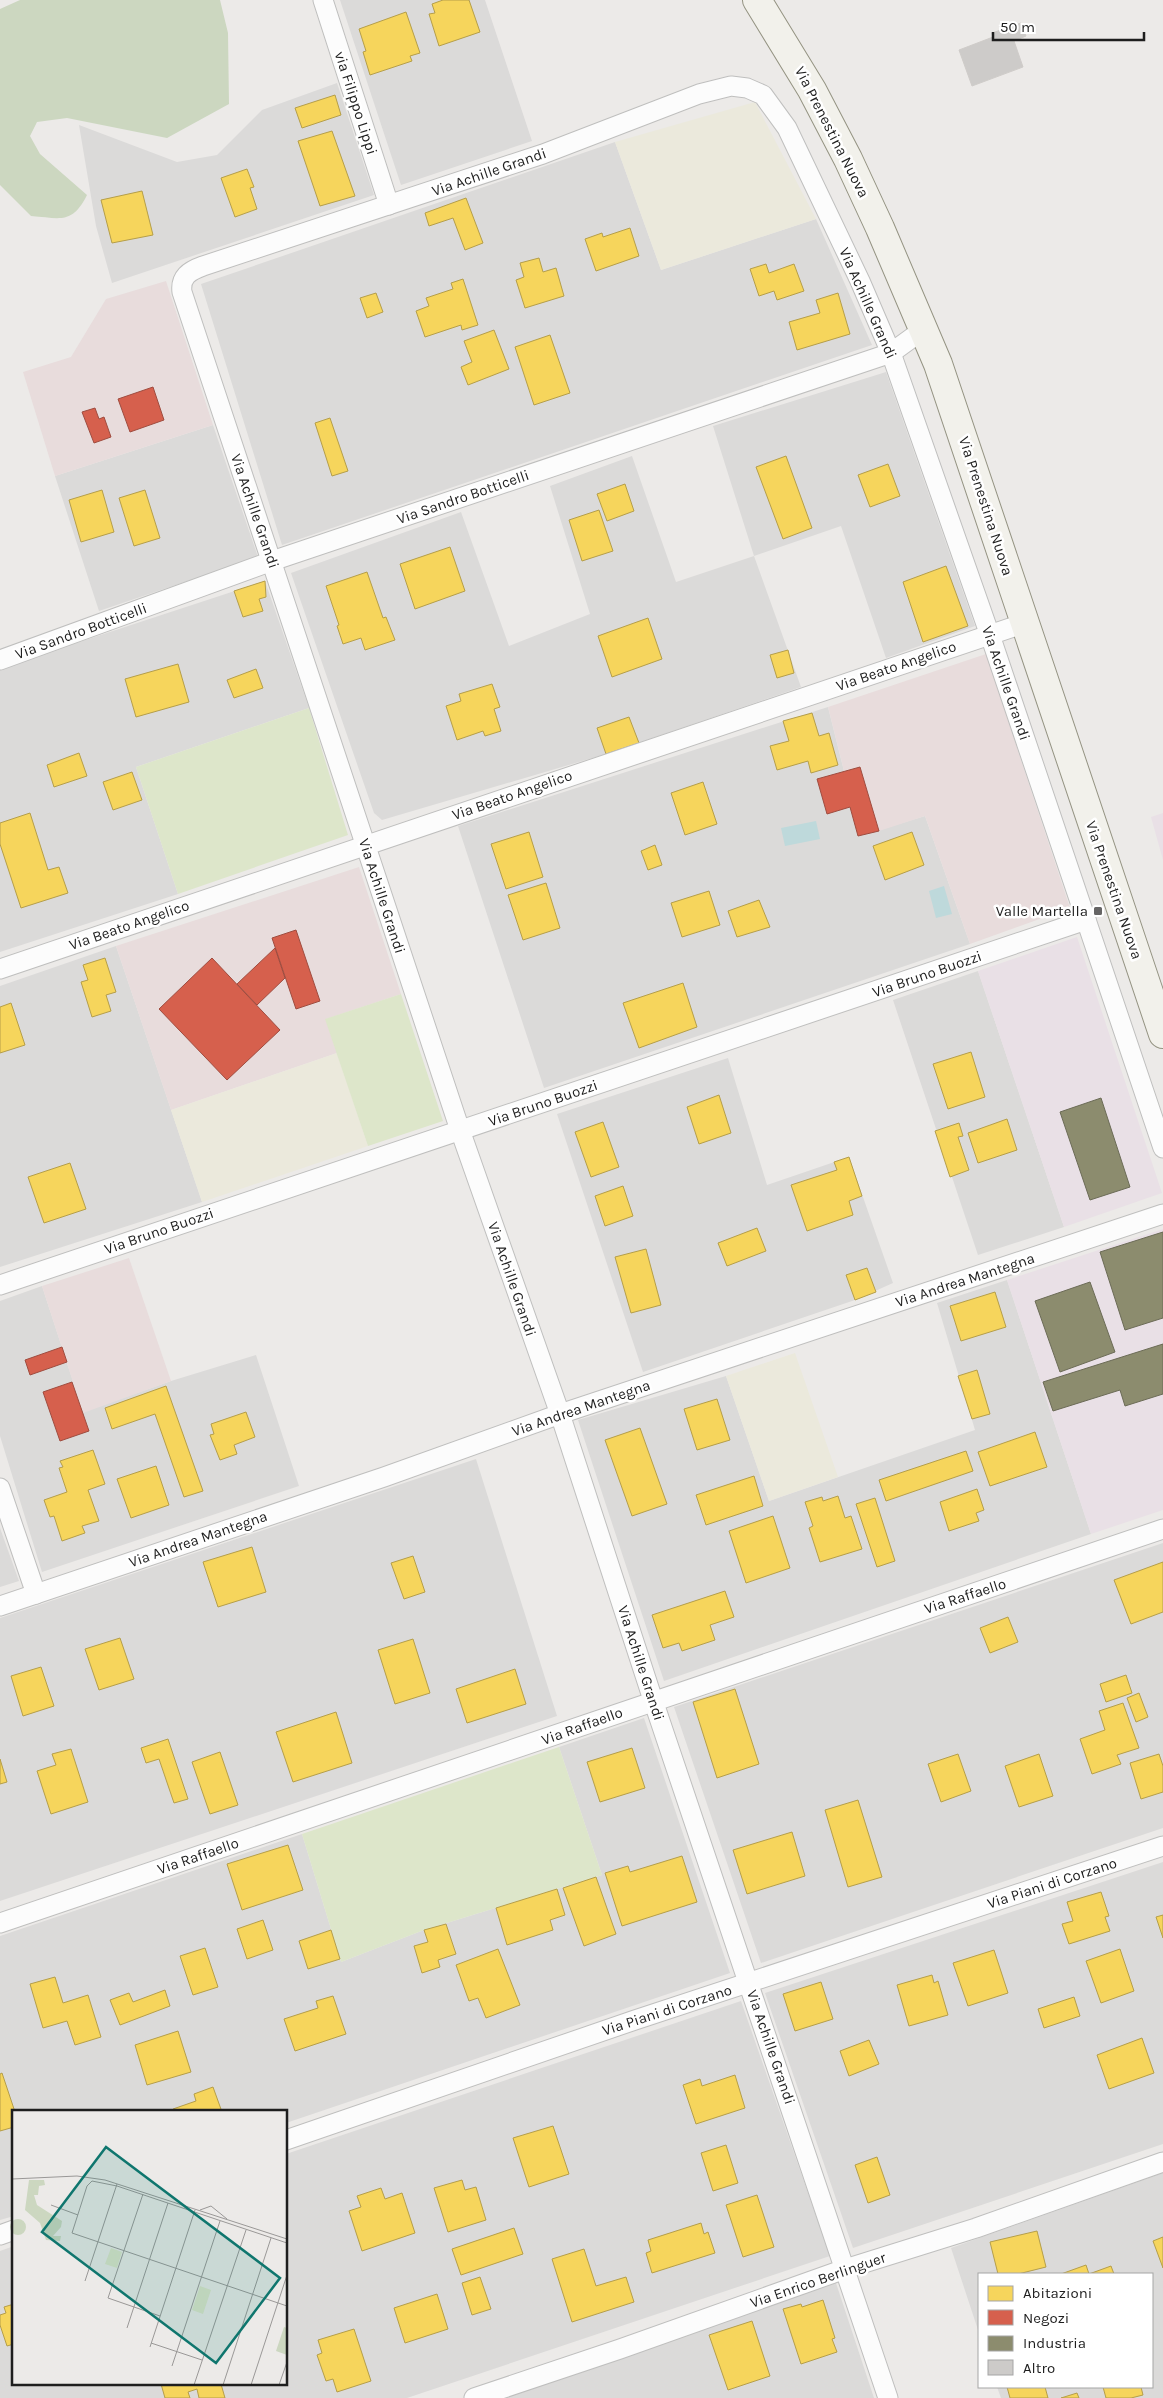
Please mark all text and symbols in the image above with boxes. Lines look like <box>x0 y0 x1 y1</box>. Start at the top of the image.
scale bar <box>993 10 1144 42</box>
text: 50 m <box>1000 18 1035 36</box>
street label: via Filippo Lippi <box>331 49 381 157</box>
street label: Via Prenestina Nuova <box>791 63 873 201</box>
street label: Via Achille Grandi <box>429 144 549 200</box>
street label: Via Achille Grandi <box>835 245 901 361</box>
street label: Via Prenestina Nuova <box>955 434 1017 578</box>
street label: Via Achille Grandi <box>227 451 283 571</box>
street label: Via Sandro Botticelli <box>394 466 532 528</box>
street label: Via Sandro Botticelli <box>13 599 149 663</box>
street label: Via Achille Grandi <box>978 623 1034 743</box>
street label: Via Beato Angelico <box>834 637 958 695</box>
street label: Via Beato Angelico <box>450 766 574 824</box>
street label: Via Prenestina Nuova <box>1082 818 1146 962</box>
street label: Via Achille Grandi <box>355 836 409 956</box>
street label: Via Beato Angelico <box>67 896 191 954</box>
place label: Valle Martella <box>996 902 1088 920</box>
marker: Valle Martella <box>1092 905 1104 917</box>
street label: Via Bruno Buozzi <box>870 947 984 1001</box>
street label: Via Bruno Buozzi <box>486 1076 600 1130</box>
street label: Via Bruno Buozzi <box>102 1204 216 1258</box>
street label: Via Achille Grandi <box>484 1219 540 1339</box>
street label: Via Andrea Mantegna <box>893 1249 1037 1311</box>
street label: Via Andrea Mantegna <box>509 1376 653 1440</box>
street label: Via Andrea Mantegna <box>126 1507 270 1571</box>
street label: Via Raffaello <box>922 1574 1008 1618</box>
street label: Via Achille Grandi <box>614 1603 668 1723</box>
street label: Via Raffaello <box>539 1703 625 1749</box>
street label: Via Raffaello <box>155 1834 241 1878</box>
street label: Via Piani di Corzano <box>985 1854 1119 1912</box>
street label: Via Piani di Corzano <box>600 1981 734 2039</box>
street label: Via Achille Grandi <box>743 1987 799 2107</box>
inset map <box>12 2110 288 2386</box>
street label: Via Enrico Berlinguer <box>748 2248 889 2312</box>
legend <box>978 2273 1153 2388</box>
text: Abitazioni <box>1023 2284 1092 2302</box>
text: Negozi <box>1023 2309 1069 2327</box>
text: Industria <box>1023 2334 1086 2352</box>
text: Altro <box>1023 2359 1055 2377</box>

